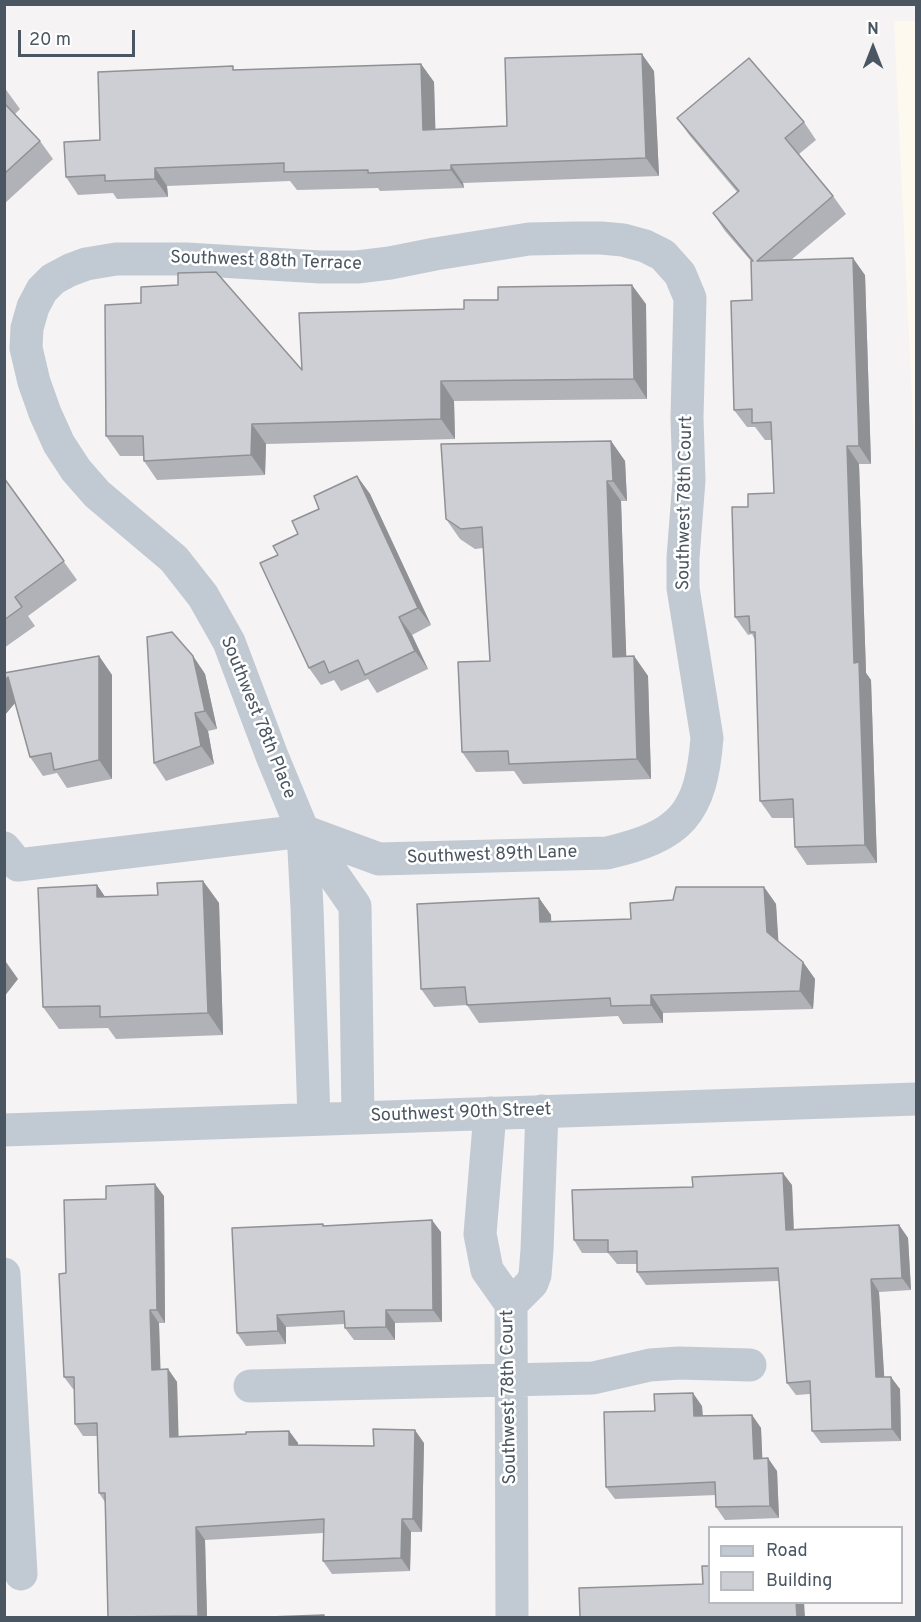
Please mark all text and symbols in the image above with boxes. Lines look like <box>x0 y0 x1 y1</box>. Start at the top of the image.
scale bar <box>21 18 138 56</box>
north arrow <box>843 18 903 78</box>
text: N <box>867 20 879 40</box>
text: 20 m <box>29 29 71 52</box>
street label: Southwest 88th Terrace <box>170 248 362 276</box>
street label: Southwest 78th Court <box>674 415 698 591</box>
street label: Southwest 78th Place <box>214 634 300 802</box>
street label: Southwest 89th Lane <box>406 842 578 870</box>
street label: Southwest 90th Street <box>370 1100 552 1128</box>
street label: Southwest 78th Court <box>498 1309 522 1485</box>
legend <box>708 1526 903 1604</box>
text: Road <box>766 1540 808 1563</box>
text: Building <box>766 1570 832 1593</box>

